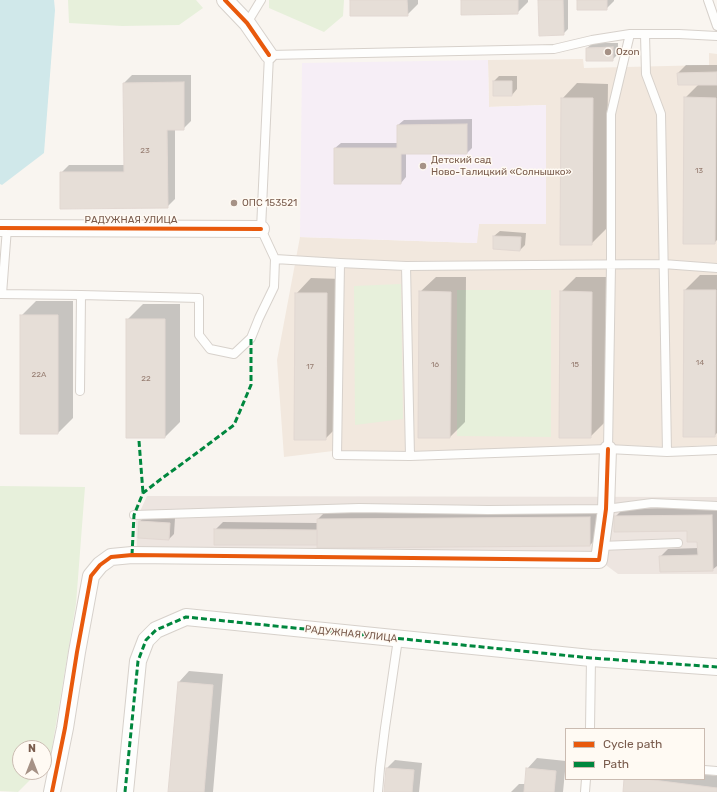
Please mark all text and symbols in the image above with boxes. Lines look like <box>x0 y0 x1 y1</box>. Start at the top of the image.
place label: Ozon <box>616 46 640 58</box>
marker: Ozon <box>603 47 613 57</box>
house number: 23 <box>140 146 150 156</box>
place label: Детский сад Ново-Талицкий «Солнышко» <box>431 154 572 178</box>
marker: Детский сад Ново-Талицкий «Солнышко» <box>418 161 428 171</box>
house number: 13 <box>695 166 703 176</box>
place label: ОПС 153521 <box>242 197 297 209</box>
marker: ОПС 153521 <box>229 198 239 208</box>
street label: РАДУЖНАЯ УЛИЦА <box>85 214 177 226</box>
house number: 14 <box>696 358 704 368</box>
house number: 16 <box>431 360 439 370</box>
house number: 15 <box>571 360 579 370</box>
house number: 17 <box>306 362 314 372</box>
house number: 22А <box>32 370 46 380</box>
house number: 22 <box>141 374 151 384</box>
street label: РАДУЖНАЯ УЛИЦА <box>304 623 398 645</box>
legend <box>565 728 705 780</box>
text: Cycle path <box>603 737 662 751</box>
north arrow <box>12 740 52 780</box>
text: N <box>28 742 36 755</box>
text: Path <box>603 757 629 771</box>

